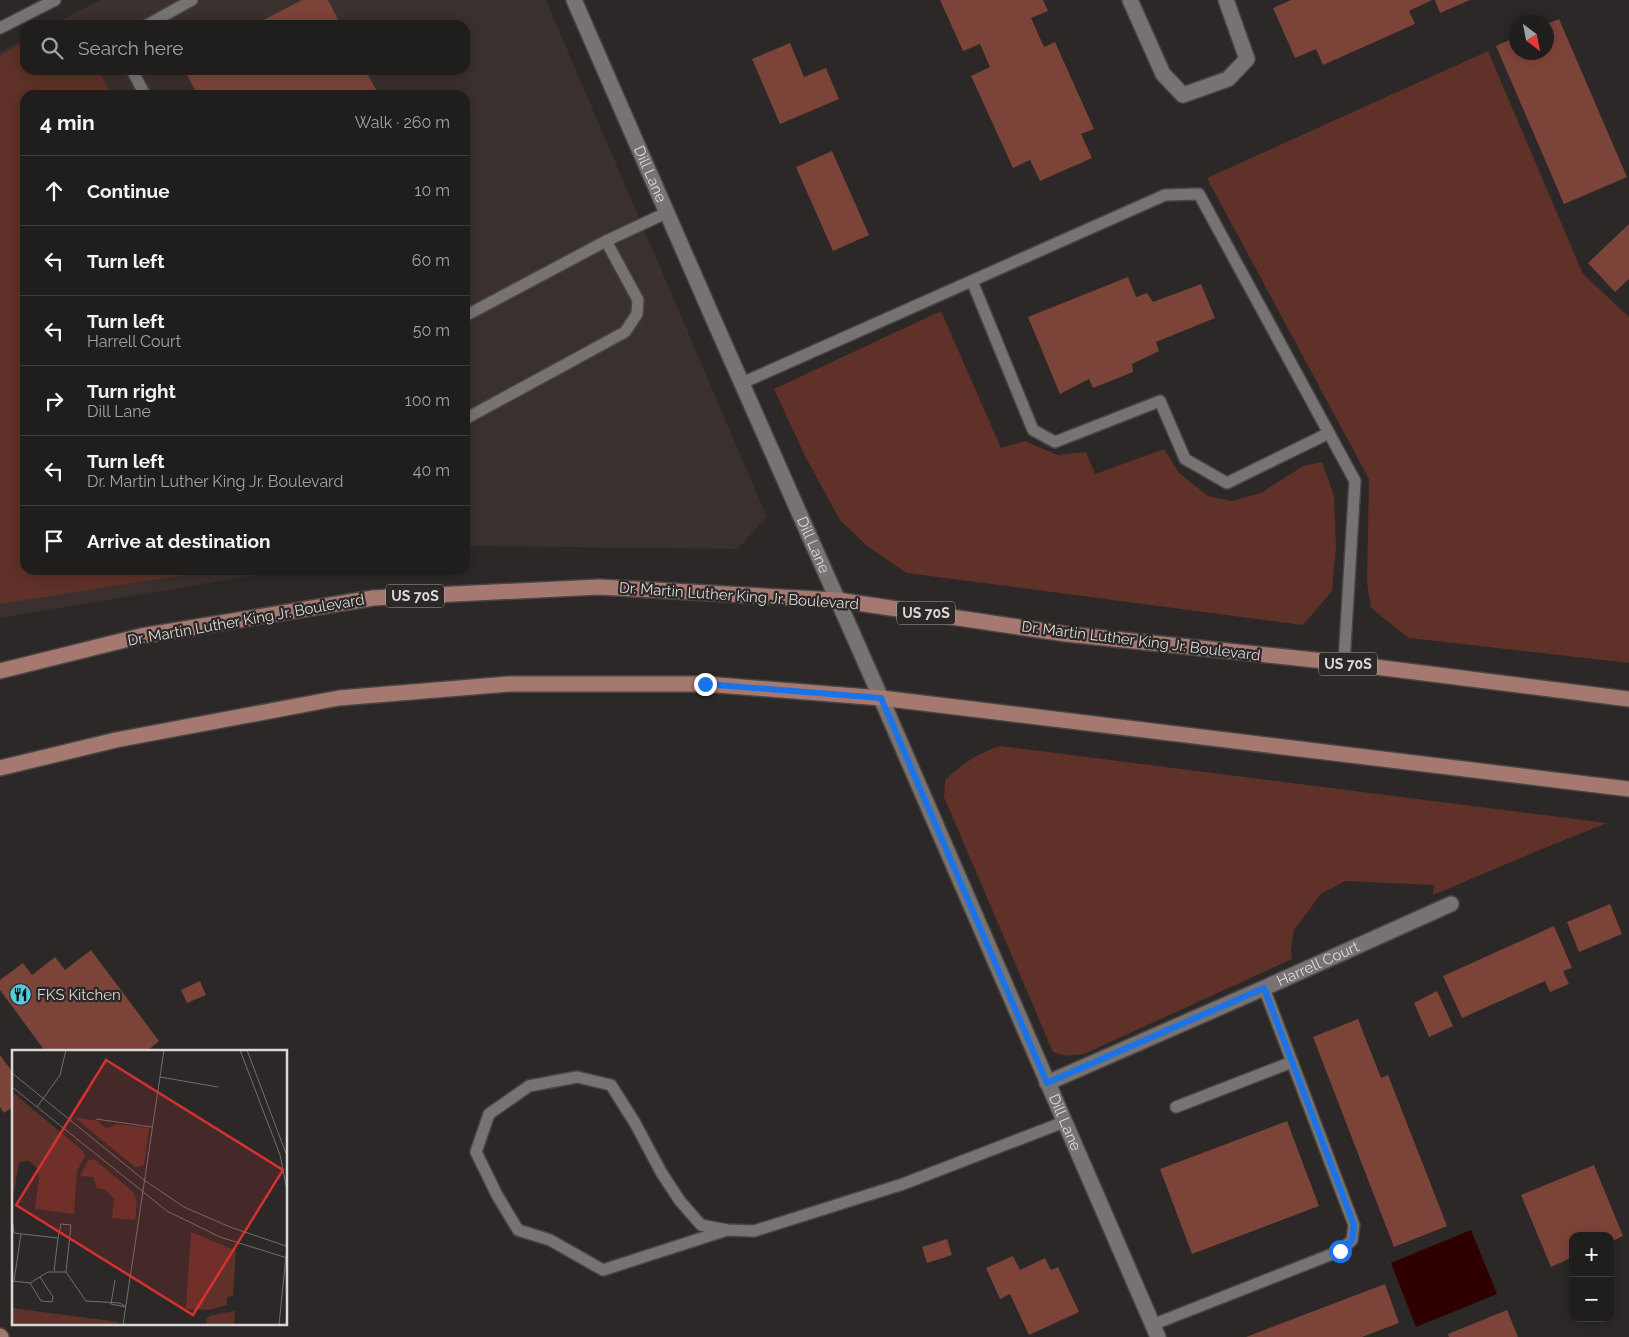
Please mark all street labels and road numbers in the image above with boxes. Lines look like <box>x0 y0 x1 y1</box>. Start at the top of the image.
street label: Dill Lane <box>630 143 670 205</box>
street label: Dill Lane <box>793 514 834 576</box>
street label: Dr. Martin Luther King Jr. Boulevard <box>618 579 860 613</box>
road number: US 70S <box>386 584 444 608</box>
street label: Dr. Martin Luther King Jr. Boulevard <box>126 590 366 650</box>
road number: US 70S <box>897 602 955 624</box>
street label: Dr. Martin Luther King Jr. Boulevard <box>1021 617 1261 665</box>
road number: US 70S <box>1319 652 1377 676</box>
street label: Harrell Court <box>1274 937 1362 990</box>
street label: Dill Lane <box>1045 1091 1085 1154</box>

